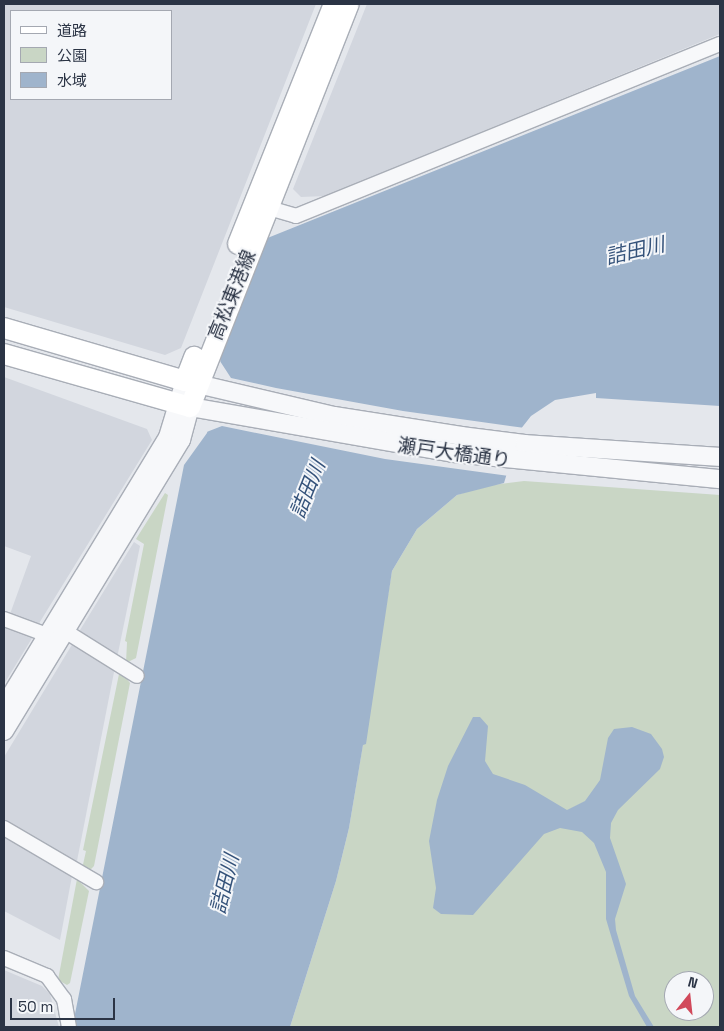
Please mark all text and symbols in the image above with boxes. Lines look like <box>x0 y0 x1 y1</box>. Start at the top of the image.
legend <box>10 10 172 100</box>
text: 道路 <box>57 21 87 40</box>
text: 公園 <box>57 46 87 65</box>
text: 水域 <box>57 71 87 90</box>
water label: 詰田川 <box>603 233 667 269</box>
street label: 高松東港線 <box>204 247 260 343</box>
street label: 瀬戸大橋通り <box>396 434 512 472</box>
water label: 詰田川 <box>286 457 330 521</box>
water label: 詰田川 <box>206 852 244 916</box>
north arrow <box>664 971 714 1021</box>
text: N <box>686 973 700 992</box>
scale bar <box>12 988 118 1020</box>
text: 50 m <box>18 997 53 1016</box>

